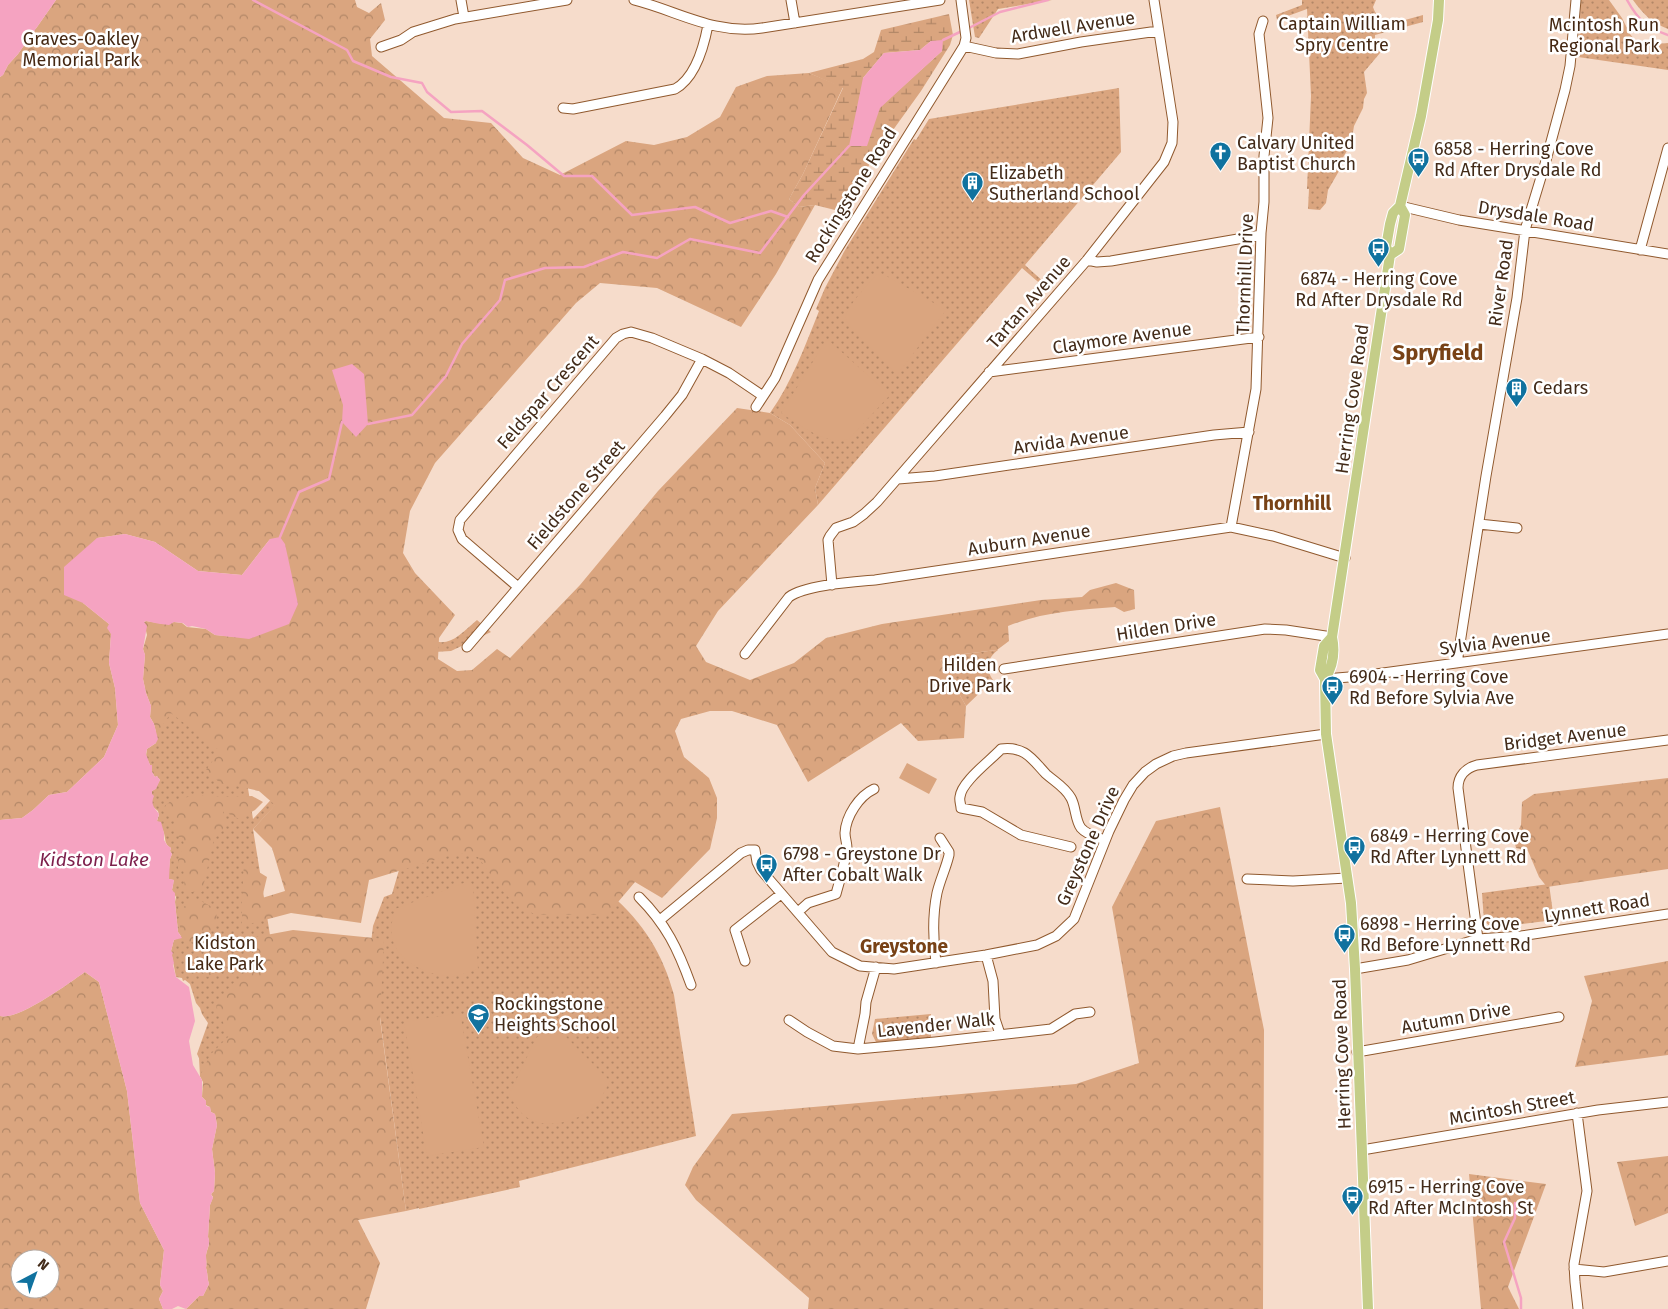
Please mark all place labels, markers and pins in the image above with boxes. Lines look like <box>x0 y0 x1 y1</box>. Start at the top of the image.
place label: Calvary United Baptist Church <box>1237 132 1356 175</box>
place label: 6858 - Herring Cove Rd After Drysdale Rd <box>1434 138 1601 181</box>
church icon: Calvary United Baptist Church <box>1209 141 1233 172</box>
bus stop icon: 6858 - Herring Cove Rd After Drysdale Rd <box>1406 147 1430 178</box>
place label: Elizabeth Sutherland School <box>989 162 1139 205</box>
building icon: Elizabeth Sutherland School <box>961 171 985 202</box>
bus stop icon: 6874 - Herring Cove Rd After Drysdale Rd <box>1367 237 1391 268</box>
place label: 6874 - Herring Cove Rd After Drysdale Rd <box>1295 268 1463 311</box>
building icon: Cedars <box>1505 376 1529 407</box>
place label: Cedars <box>1533 377 1588 399</box>
place label: 6904 - Herring Cove Rd Before Sylvia Ave <box>1349 666 1514 709</box>
bus stop icon: 6904 - Herring Cove Rd Before Sylvia Ave <box>1321 675 1345 706</box>
place label: 6849 - Herring Cove Rd After Lynnett Rd <box>1370 825 1529 868</box>
bus stop icon: 6849 - Herring Cove Rd After Lynnett Rd <box>1342 834 1366 865</box>
place label: 6798 - Greystone Dr After Cobalt Walk <box>783 843 941 886</box>
bus stop icon: 6798 - Greystone Dr After Cobalt Walk <box>755 852 779 883</box>
place label: 6898 - Herring Cove Rd Before Lynnett Rd <box>1360 913 1531 956</box>
bus stop icon: 6898 - Herring Cove Rd Before Lynnett Rd <box>1332 922 1356 953</box>
place label: Rockingstone Heights School <box>494 993 616 1036</box>
school or university icon: Rockingstone Heights School <box>466 1002 490 1033</box>
place label: 6915 - Herring Cove Rd After McIntosh St <box>1368 1176 1534 1219</box>
bus stop icon: 6915 - Herring Cove Rd After McIntosh St <box>1340 1185 1364 1216</box>

